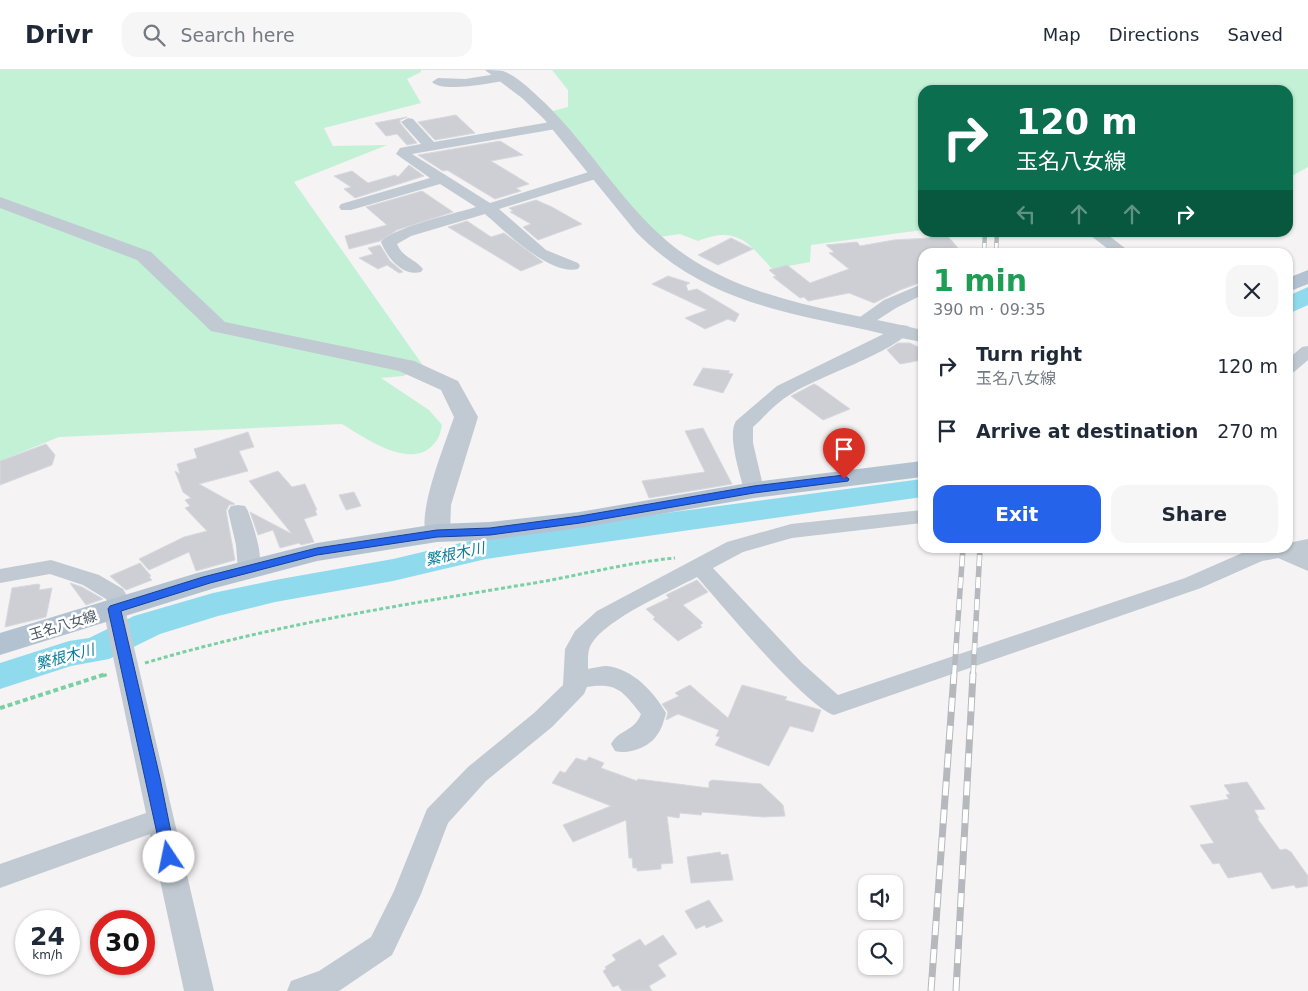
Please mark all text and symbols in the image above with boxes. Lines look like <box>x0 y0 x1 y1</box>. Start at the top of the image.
search box <box>122 12 472 57</box>
text: Drivr <box>25 21 92 49</box>
icon: search <box>140 21 168 49</box>
text: Search here <box>180 24 295 46</box>
text: Map <box>1043 24 1081 45</box>
text: Directions <box>1109 24 1199 45</box>
text: Saved <box>1227 24 1283 45</box>
text: 120 m <box>1016 102 1138 142</box>
icon: right <box>933 105 998 170</box>
text: 玉名八女線 <box>1016 149 1126 174</box>
icon: left <box>1012 200 1040 228</box>
icon: ahead <box>1065 200 1093 228</box>
icon: ahead <box>1118 200 1146 228</box>
icon: right <box>1171 200 1199 228</box>
text: 1 min <box>933 263 1027 298</box>
button: close <box>1226 265 1278 317</box>
text: 390 m · 09:35 <box>933 300 1046 319</box>
text: Turn right <box>976 343 1082 365</box>
icon: right <box>933 352 961 380</box>
text: 120 m <box>1217 355 1278 377</box>
text: 玉名八女線 <box>976 369 1056 388</box>
icon: arrive <box>933 417 961 445</box>
text: Arrive at destination <box>976 420 1198 442</box>
text: 270 m <box>1217 420 1278 442</box>
pin <box>823 428 865 479</box>
icon: arrive <box>830 435 858 463</box>
button: Exit <box>933 485 1101 543</box>
button: Share <box>1111 485 1278 543</box>
water label: 繁根木川 <box>424 539 488 569</box>
street label: 玉名八女線 <box>27 607 99 643</box>
water label: 繁根木川 <box>34 640 98 673</box>
position arrow <box>142 830 194 882</box>
map controls <box>858 875 903 975</box>
button: sound <box>858 875 903 920</box>
speed limit sign: 30 <box>90 910 155 975</box>
text: 24 <box>30 922 65 951</box>
button: search <box>858 930 903 975</box>
text: km/h <box>32 948 63 962</box>

